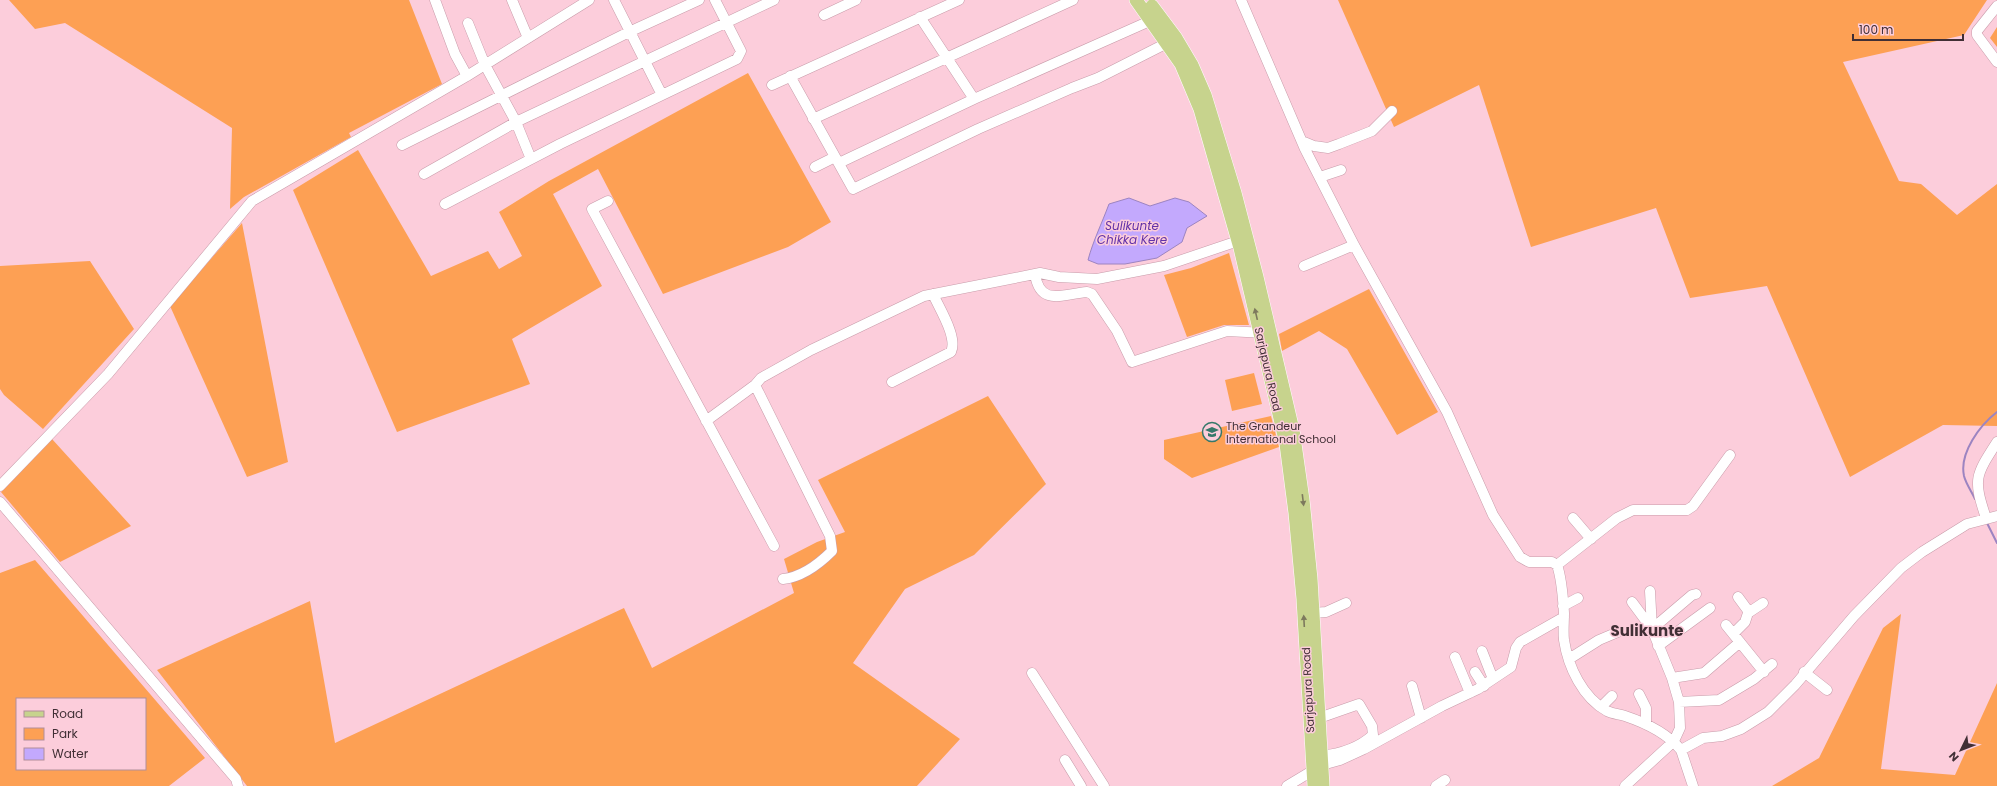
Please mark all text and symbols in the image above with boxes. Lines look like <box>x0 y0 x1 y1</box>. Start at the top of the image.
scale bar <box>1853 16 1963 42</box>
text: 100 m <box>1859 21 1893 38</box>
water label: Sulikunte Chikka Kere <box>1097 217 1168 248</box>
one-way arrow <box>1252 308 1258 320</box>
street label: Sarjapura Road <box>1251 325 1285 413</box>
place label: The Grandeur International School <box>1226 418 1336 447</box>
school or university icon: The Grandeur International School <box>1201 421 1223 443</box>
one-way arrow <box>1300 494 1306 506</box>
one-way arrow <box>1300 615 1307 627</box>
district label: Sulikunte <box>1610 620 1684 641</box>
street label: Sarjapura Road <box>1298 647 1318 733</box>
legend <box>16 698 146 770</box>
text: Road <box>52 705 83 722</box>
text: Park <box>52 725 79 742</box>
north arrow <box>1941 730 1981 770</box>
text: Water <box>52 745 89 762</box>
text: N <box>1945 748 1962 765</box>

